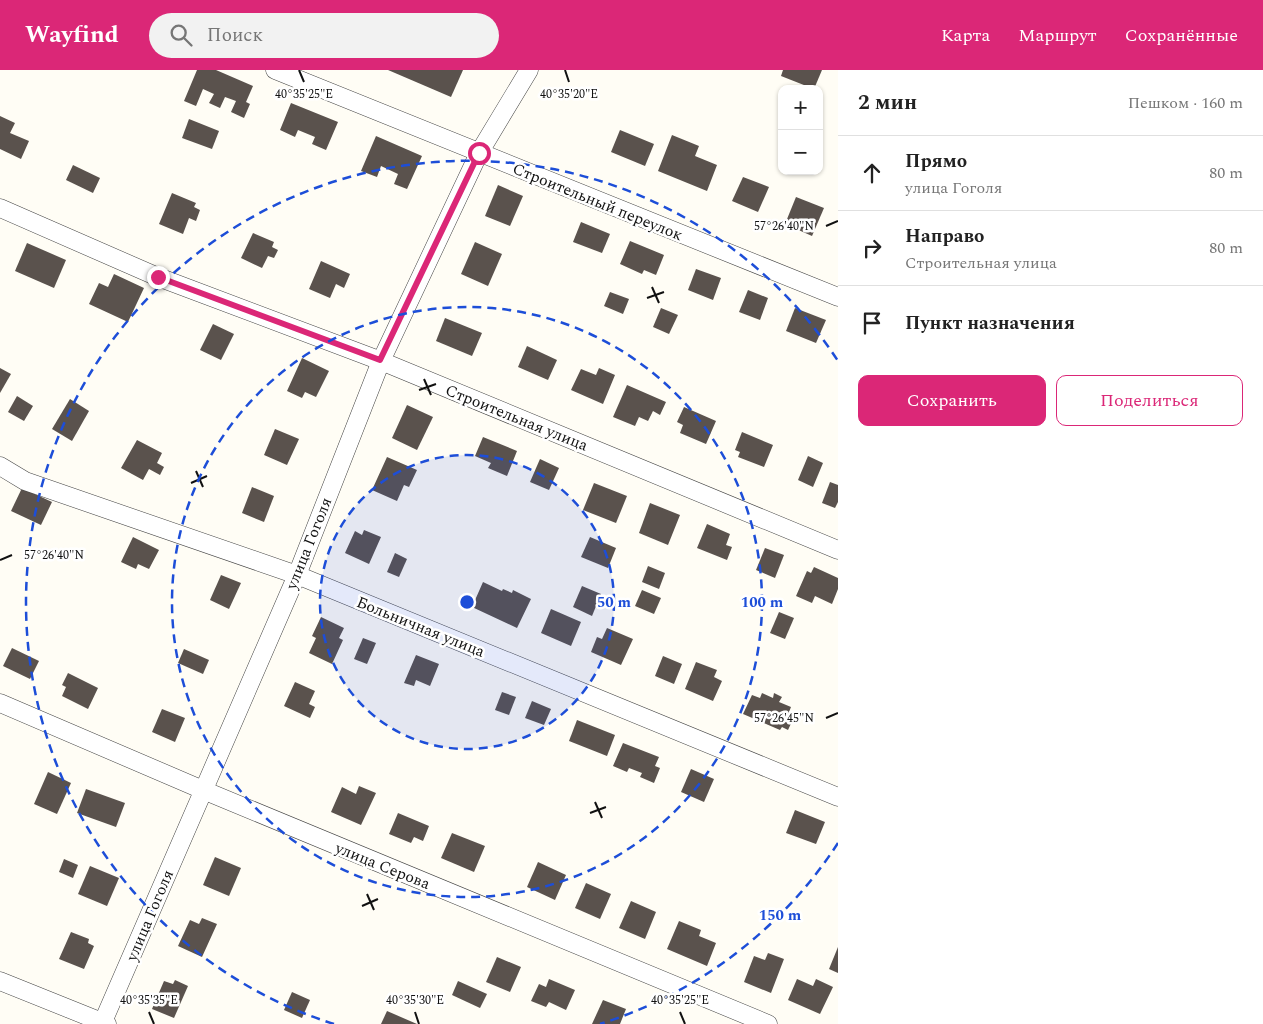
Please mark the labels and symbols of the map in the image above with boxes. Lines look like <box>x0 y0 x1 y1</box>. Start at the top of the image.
text: 40°35'25"E <box>275 85 333 104</box>
text: 40°35'20"E <box>540 85 598 104</box>
route start <box>468 142 491 165</box>
street label: Строительный переулок <box>509 157 686 247</box>
text: 57°26'40"N <box>754 217 814 236</box>
route end <box>147 266 170 289</box>
street label: Строительная улица <box>442 378 592 458</box>
street label: улица Гоголя <box>279 494 338 594</box>
text: 57°26'40"N <box>24 546 84 565</box>
street label: Больничная улица <box>353 590 489 664</box>
text: 50 m <box>597 591 632 614</box>
text: 100 m <box>741 591 784 614</box>
centre of rings <box>458 593 476 611</box>
text: 57°26'45"N <box>754 709 814 728</box>
street label: улица Серова <box>331 836 434 896</box>
street label: улица Гоголя <box>119 866 180 966</box>
text: 150 m <box>759 904 802 927</box>
text: 40°35'35"E <box>120 991 178 1010</box>
text: 40°35'30"E <box>386 991 444 1010</box>
text: 40°35'25"E <box>651 991 709 1010</box>

